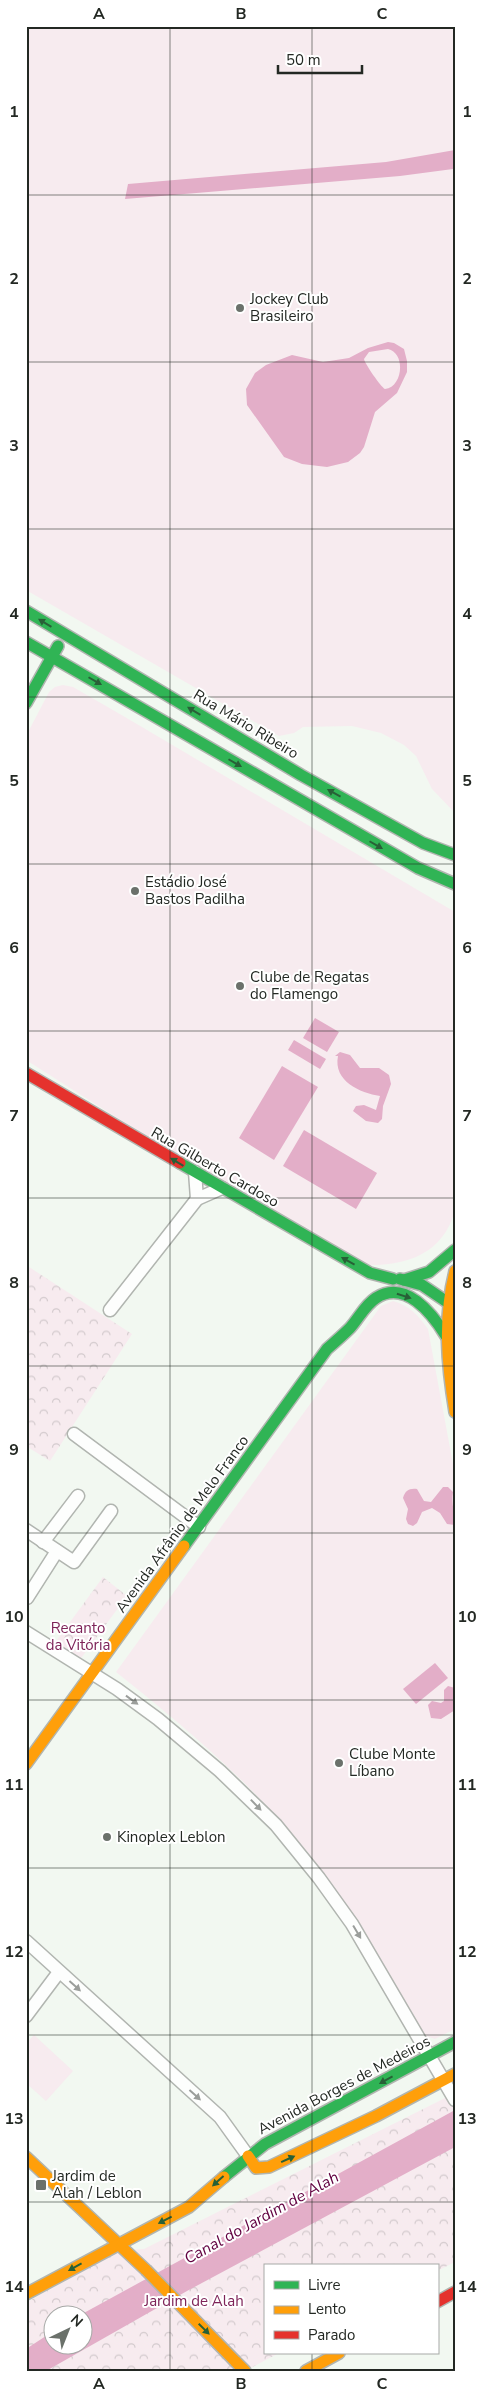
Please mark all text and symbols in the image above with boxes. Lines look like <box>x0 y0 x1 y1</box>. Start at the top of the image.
text: A <box>93 3 105 25</box>
text: B <box>235 3 247 25</box>
text: C <box>377 3 388 25</box>
scale bar <box>278 42 362 74</box>
text: 50 m <box>286 50 321 70</box>
text: 1 <box>9 101 19 123</box>
text: 1 <box>462 101 472 123</box>
text: 2 <box>9 268 19 290</box>
text: 2 <box>462 268 472 290</box>
place label: Jockey Club Brasileiro <box>249 289 329 326</box>
marker: Jockey Club Brasileiro <box>234 302 246 314</box>
text: 3 <box>9 435 19 457</box>
text: 3 <box>462 435 472 457</box>
text: 4 <box>9 603 19 625</box>
text: 4 <box>462 603 472 625</box>
one-way arrow <box>39 618 52 627</box>
one-way arrow <box>88 677 101 686</box>
street label: Rua Mário Ribeiro <box>190 685 302 763</box>
one-way arrow <box>187 706 200 715</box>
one-way arrow <box>229 759 242 768</box>
text: 5 <box>9 770 19 792</box>
text: 5 <box>462 770 472 792</box>
one-way arrow <box>327 789 341 797</box>
one-way arrow <box>369 840 382 849</box>
place label: Estádio José Bastos Padilha <box>145 872 245 909</box>
marker: Estádio José Bastos Padilha <box>129 885 141 897</box>
text: 6 <box>9 937 19 959</box>
text: 6 <box>462 937 472 959</box>
place label: Clube de Regatas do Flamengo <box>250 967 369 1004</box>
marker: Clube de Regatas do Flamengo <box>234 980 246 992</box>
text: 7 <box>9 1105 19 1127</box>
text: 7 <box>462 1105 472 1127</box>
street label: Rua Gilberto Cardoso <box>147 1122 283 1212</box>
one-way arrow <box>171 1157 184 1166</box>
one-way arrow <box>340 1257 355 1265</box>
text: 8 <box>9 1272 19 1294</box>
text: 8 <box>462 1272 472 1294</box>
one-way arrow <box>397 1293 412 1300</box>
street label: Avenida Afrânio de Melo Franco <box>111 1431 253 1617</box>
text: 9 <box>9 1439 19 1461</box>
text: 9 <box>462 1439 472 1461</box>
text: 10 <box>4 1606 24 1628</box>
text: 10 <box>457 1606 477 1628</box>
park label: Recanto da Vitória <box>46 1618 110 1655</box>
one-way arrow <box>125 1695 139 1705</box>
place label: Clube Monte Líbano <box>349 1744 435 1781</box>
marker: Clube Monte Líbano <box>333 1757 345 1769</box>
text: 11 <box>4 1774 24 1796</box>
text: 11 <box>457 1774 477 1796</box>
one-way arrow <box>250 1799 262 1811</box>
place label: Kinoplex Leblon <box>117 1827 226 1847</box>
marker: Kinoplex Leblon <box>101 1831 113 1843</box>
one-way arrow <box>352 1926 361 1939</box>
text: 12 <box>4 1941 24 1963</box>
text: 12 <box>457 1941 477 1963</box>
one-way arrow <box>68 1980 80 1992</box>
street label: Avenida Borges de Medeiros <box>254 2031 434 2139</box>
one-way arrow <box>379 2075 393 2084</box>
one-way arrow <box>189 2089 201 2101</box>
text: 13 <box>4 2108 24 2130</box>
text: 13 <box>457 2108 477 2130</box>
one-way arrow <box>281 2155 295 2163</box>
place label: Jardim de Alah / Leblon <box>51 2166 142 2203</box>
water label: Canal do Jardim de Alah <box>180 2166 343 2270</box>
one-way arrow <box>212 2176 225 2187</box>
marker: Jardim de Alah / Leblon <box>34 2178 48 2192</box>
one-way arrow <box>158 2216 173 2224</box>
one-way arrow <box>68 2263 82 2271</box>
legend <box>264 2264 438 2354</box>
text: Livre <box>308 2275 341 2295</box>
text: 14 <box>4 2276 24 2298</box>
text: 14 <box>457 2276 477 2298</box>
park label: Jardim de Alah <box>143 2291 244 2311</box>
text: Lento <box>308 2299 346 2319</box>
north arrow <box>42 2304 92 2354</box>
text: N <box>66 2310 87 2331</box>
one-way arrow <box>198 2323 210 2335</box>
text: Parado <box>308 2325 355 2345</box>
text: A <box>93 2373 105 2395</box>
text: B <box>235 2373 247 2395</box>
text: C <box>377 2373 388 2395</box>

